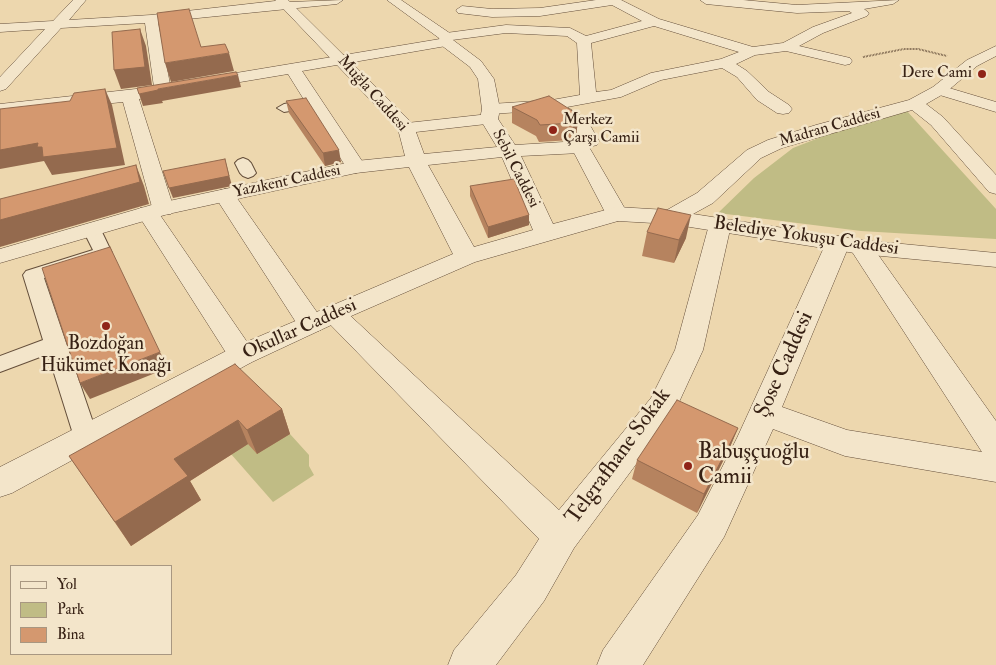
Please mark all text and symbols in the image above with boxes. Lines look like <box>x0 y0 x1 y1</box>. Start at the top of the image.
street label: Muğla Caddesi <box>333 52 411 136</box>
place label: Dere Cami <box>901 64 972 84</box>
marker: Dere Cami <box>976 68 988 80</box>
street label: Madran Caddesi <box>777 104 883 152</box>
place label: Merkez Çarşı Camii <box>563 111 639 149</box>
marker: Merkez Çarşı Camii <box>547 124 559 136</box>
street label: Sebil Caddesi <box>487 127 543 211</box>
street label: Yazıkent Caddesi <box>232 161 342 203</box>
street label: Belediye Yokuşu Caddesi <box>712 213 900 261</box>
street label: Okullar Caddesi <box>239 295 361 365</box>
street label: Şose Caddesi <box>750 308 820 422</box>
marker: Bozdoğan Hükümet Konağı <box>100 320 112 332</box>
place label: Bozdoğan Hükümet Konağı <box>41 334 171 378</box>
street label: Telgrafhane Sokak <box>561 384 677 530</box>
place label: Babuşçuoğlu Camii <box>698 440 810 492</box>
marker: Babuşçuoğlu Camii <box>682 460 694 472</box>
legend <box>10 565 172 655</box>
text: Yol <box>57 575 77 594</box>
text: Park <box>57 600 84 619</box>
text: Bina <box>57 625 85 644</box>

